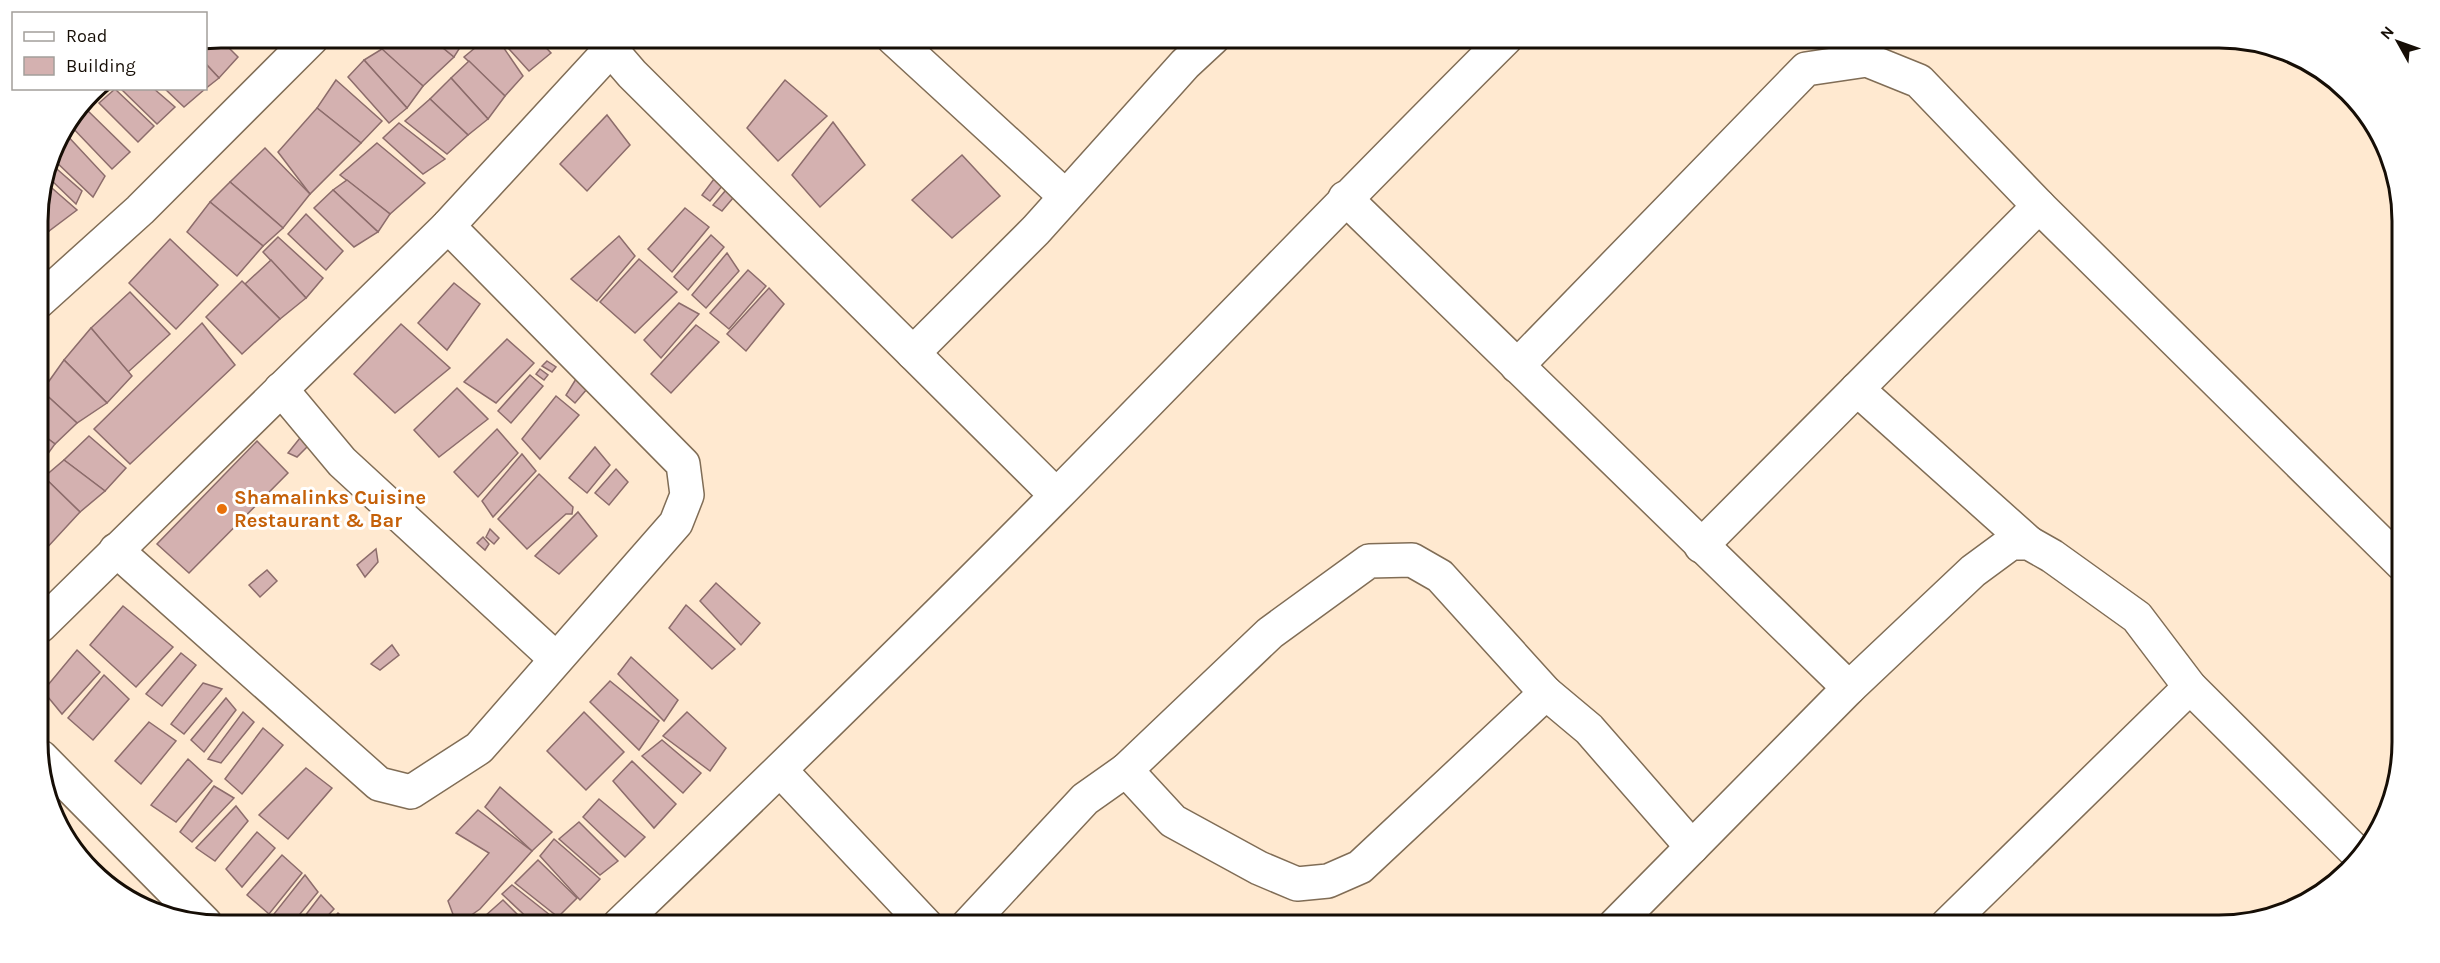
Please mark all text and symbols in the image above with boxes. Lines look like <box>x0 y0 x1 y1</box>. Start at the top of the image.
legend <box>12 12 207 90</box>
north arrow <box>2368 12 2428 72</box>
text: N <box>2376 22 2398 43</box>
text: Road <box>66 25 107 47</box>
text: Building <box>66 55 136 77</box>
place label: Shamalinks Cuisine Restaurant & Bar <box>234 486 426 532</box>
marker: Shamalinks Cuisine Restaurant & Bar <box>215 502 229 516</box>

